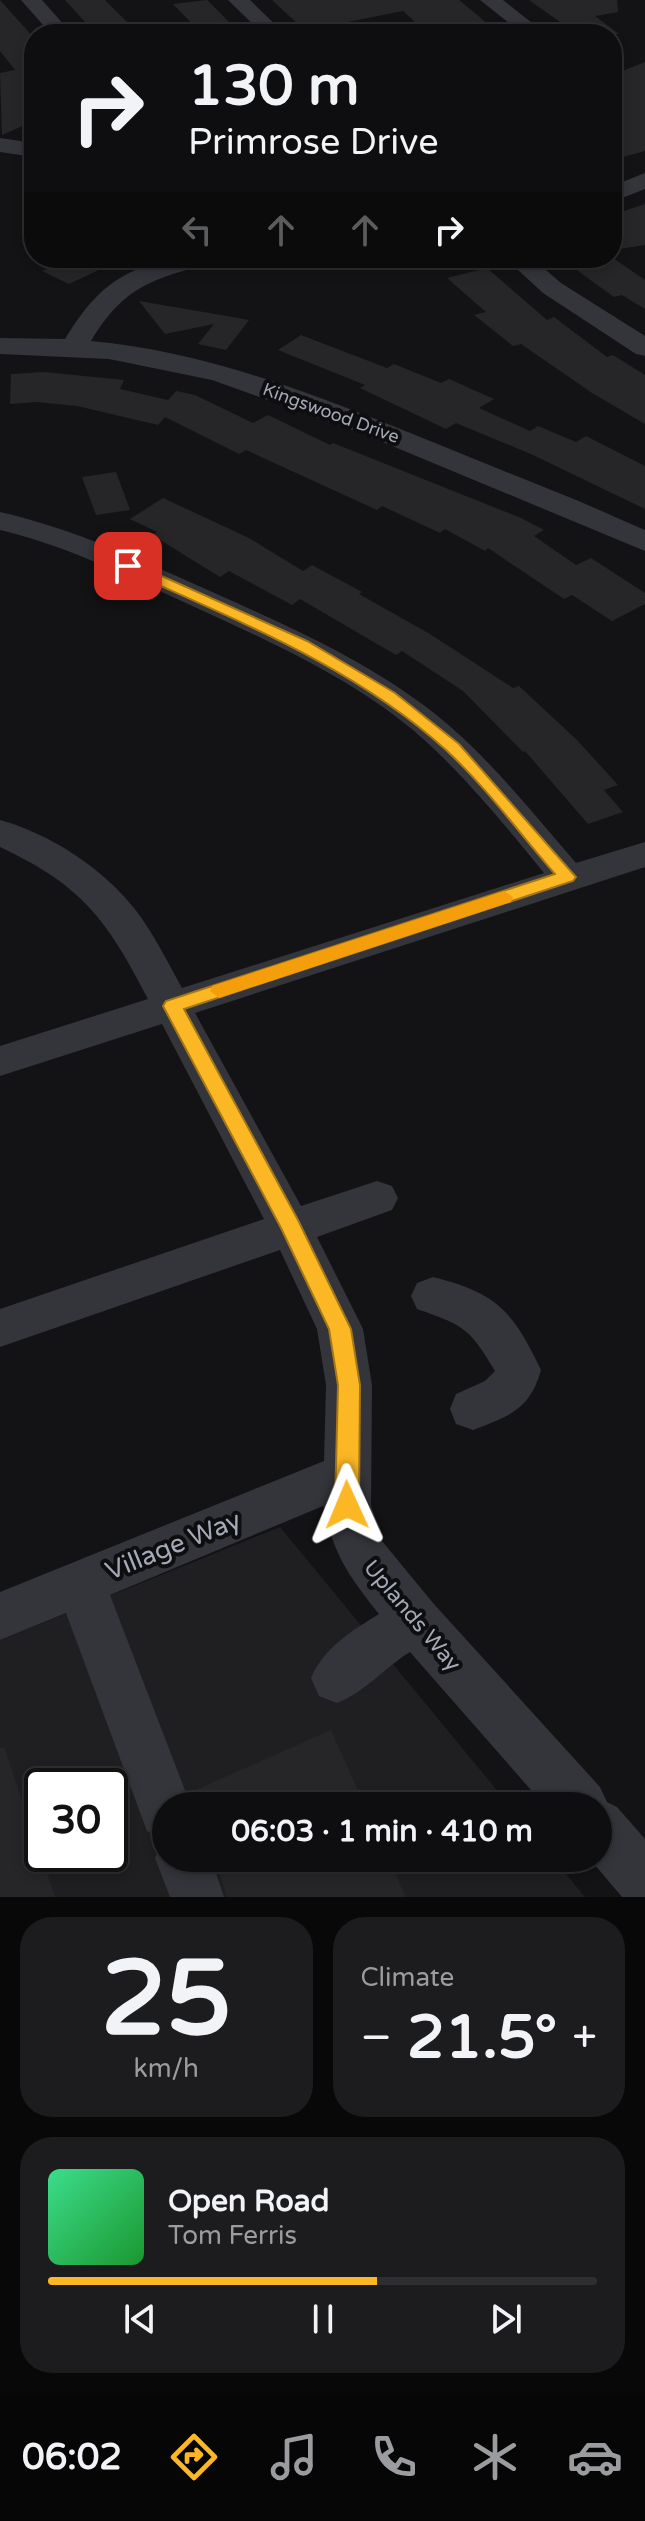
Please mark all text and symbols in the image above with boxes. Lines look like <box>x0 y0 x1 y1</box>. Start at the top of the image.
text: 130 m <box>188 53 359 120</box>
icon: right <box>56 56 160 160</box>
text: Primrose Drive <box>188 121 439 164</box>
icon: left <box>175 208 219 252</box>
icon: ahead <box>259 208 303 252</box>
icon: ahead <box>343 208 387 252</box>
icon: right <box>427 208 471 252</box>
street label: Kingswood Drive <box>260 378 402 448</box>
pin <box>94 532 162 600</box>
icon: arrive <box>106 544 150 588</box>
position arrow <box>305 1463 389 1547</box>
street label: Village Way <box>101 1504 245 1587</box>
street label: Uplands Way <box>358 1555 466 1677</box>
speed limit sign: 30 <box>24 1768 128 1872</box>
text: 06:03 · 1 min · 410 m <box>231 1813 533 1850</box>
text: 25 <box>101 1938 232 2063</box>
text: Climate <box>361 1962 454 1993</box>
text: 21.5° <box>407 2002 557 2074</box>
text: − <box>361 2012 392 2065</box>
text: + <box>572 2012 597 2065</box>
text: km/h <box>134 2053 199 2084</box>
text: Open Road <box>168 2183 329 2220</box>
text: Tom Ferris <box>168 2220 297 2251</box>
icon: previous <box>118 2297 162 2341</box>
icon: pause <box>301 2297 345 2341</box>
icon: next <box>484 2297 528 2341</box>
icon: directions <box>166 2429 222 2485</box>
icon: music <box>266 2429 322 2485</box>
icon: phone <box>366 2429 422 2485</box>
icon: climate <box>467 2429 523 2485</box>
icon: car <box>567 2429 623 2485</box>
text: 06:02 <box>22 2436 122 2479</box>

